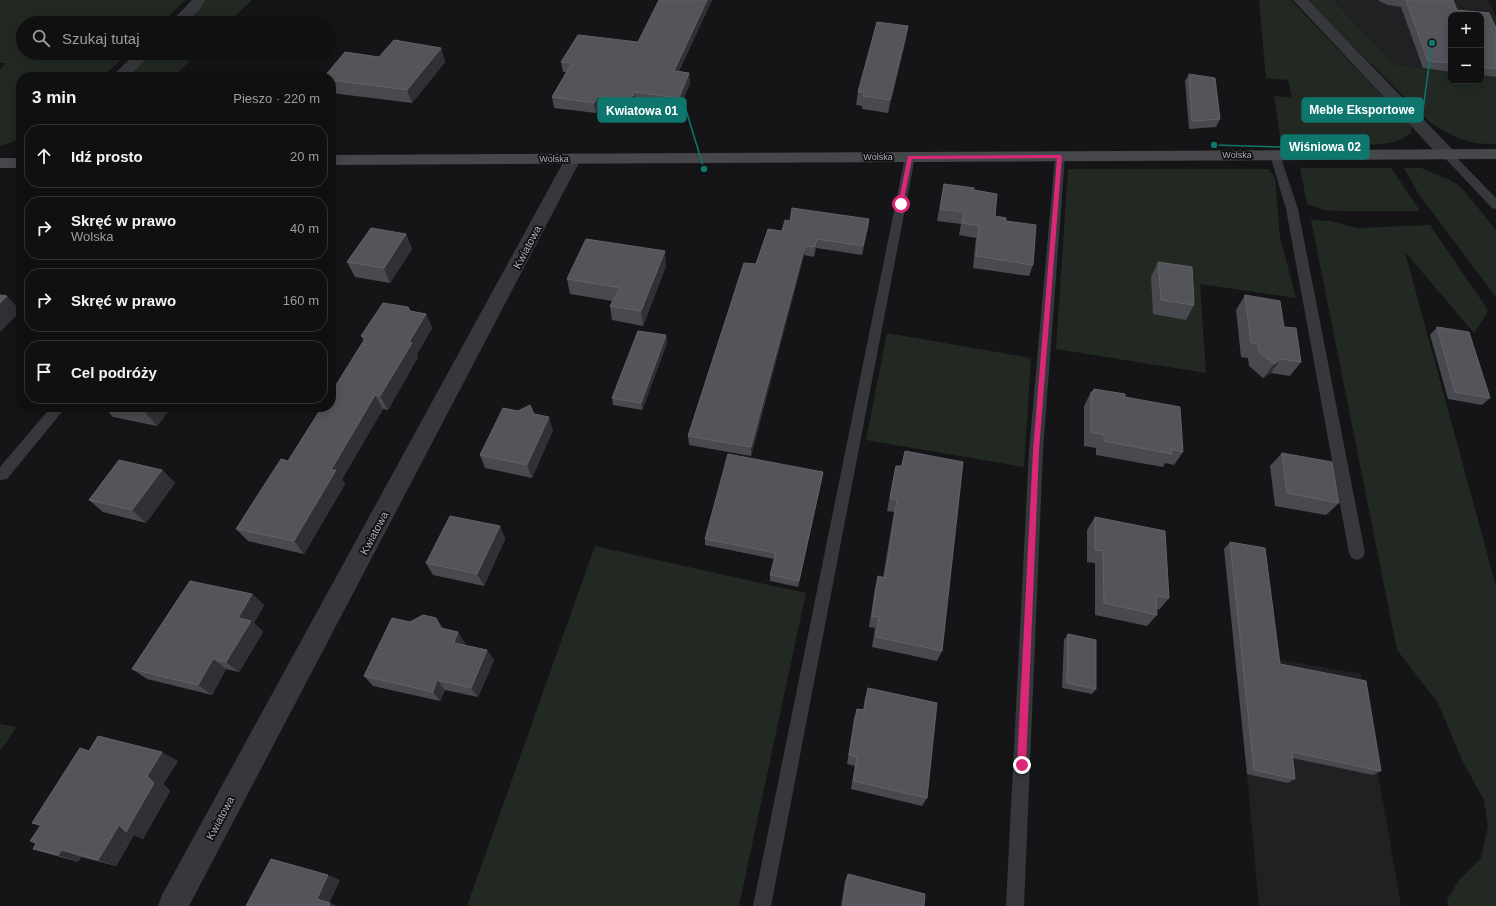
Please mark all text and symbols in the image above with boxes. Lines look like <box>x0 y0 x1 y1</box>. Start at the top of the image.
map controls <box>1448 12 1484 84</box>
button: + <box>1448 12 1484 48</box>
search box <box>16 16 336 60</box>
icon: search <box>30 27 52 49</box>
text: Szukaj tutaj <box>62 30 140 47</box>
button: − <box>1448 48 1484 84</box>
text: 3 min <box>32 88 76 107</box>
text: Pieszo · 220 m <box>233 91 320 106</box>
callout: Kwiatowa 01 <box>598 98 686 122</box>
callout: Meble Eksportowe <box>1302 98 1423 122</box>
text: Meble Eksportowe <box>1309 103 1415 117</box>
text: Kwiatowa 01 <box>606 104 678 118</box>
callout: Wiśniowa 02 <box>1281 135 1369 159</box>
text: Wiśniowa 02 <box>1289 140 1361 154</box>
icon: ahead <box>33 145 55 167</box>
text: Idź prosto <box>71 148 143 165</box>
text: 20 m <box>290 149 319 164</box>
street label: Wolska <box>1222 150 1252 160</box>
street label: Wolska <box>863 152 893 162</box>
street label: Wolska <box>539 154 569 164</box>
route start <box>892 195 910 213</box>
text: Skręć w prawo <box>71 212 176 229</box>
icon: right <box>33 217 55 239</box>
text: 40 m <box>290 221 319 236</box>
street label: Kwiatowa <box>511 223 544 271</box>
text: Wolska <box>71 229 113 244</box>
icon: right <box>33 289 55 311</box>
text: Skręć w prawo <box>71 292 176 309</box>
text: 160 m <box>283 293 319 308</box>
icon: arrive <box>33 361 55 383</box>
text: Cel podróży <box>71 364 157 381</box>
street label: Kwiatowa <box>358 509 391 557</box>
route end <box>1013 756 1031 774</box>
street label: Kwiatowa <box>204 794 237 842</box>

